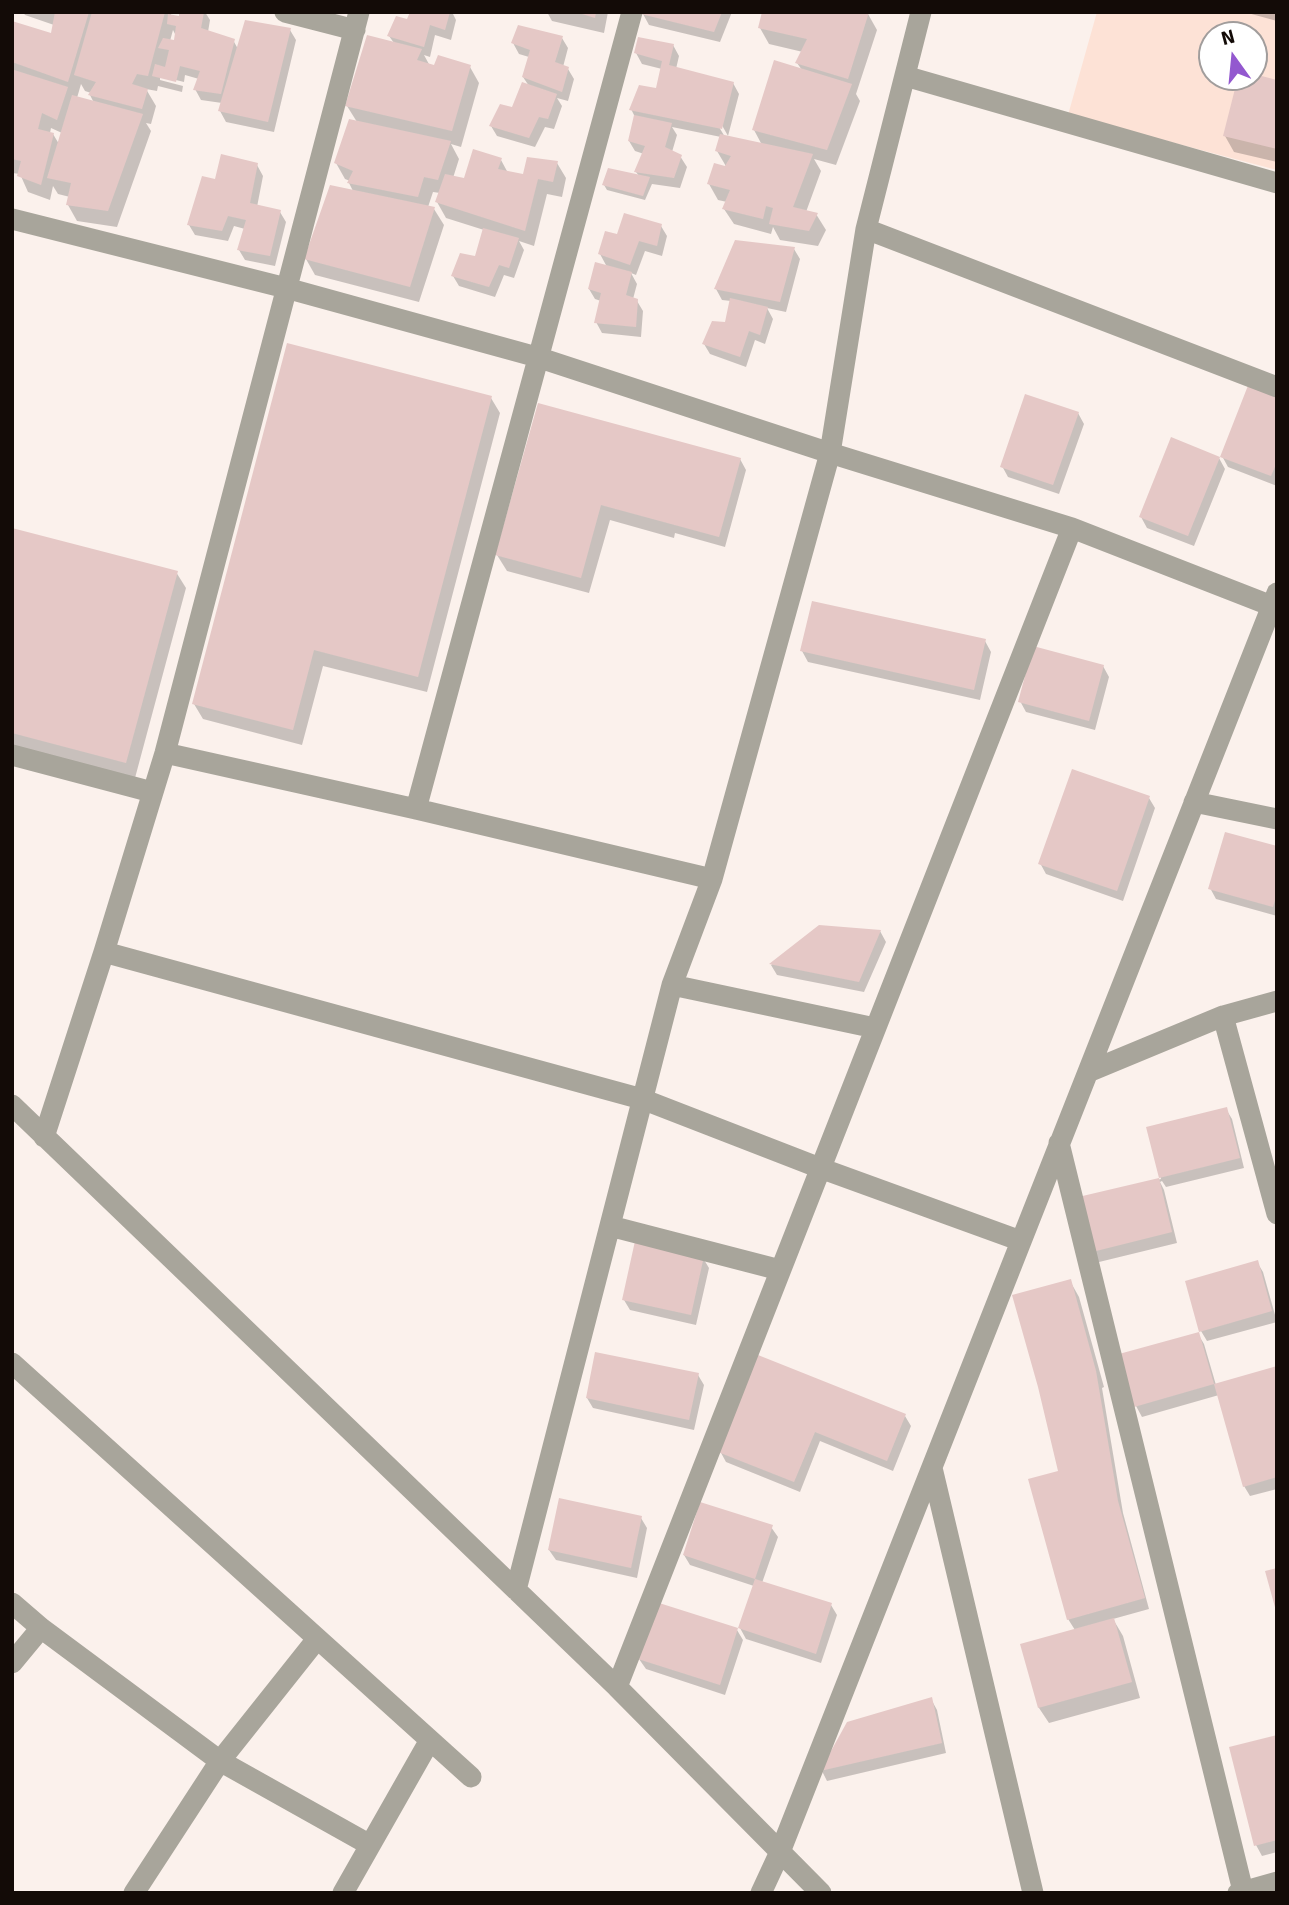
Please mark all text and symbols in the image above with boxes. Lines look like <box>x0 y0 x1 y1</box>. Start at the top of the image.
north arrow <box>1198 21 1268 91</box>
text: N <box>1219 24 1238 51</box>

